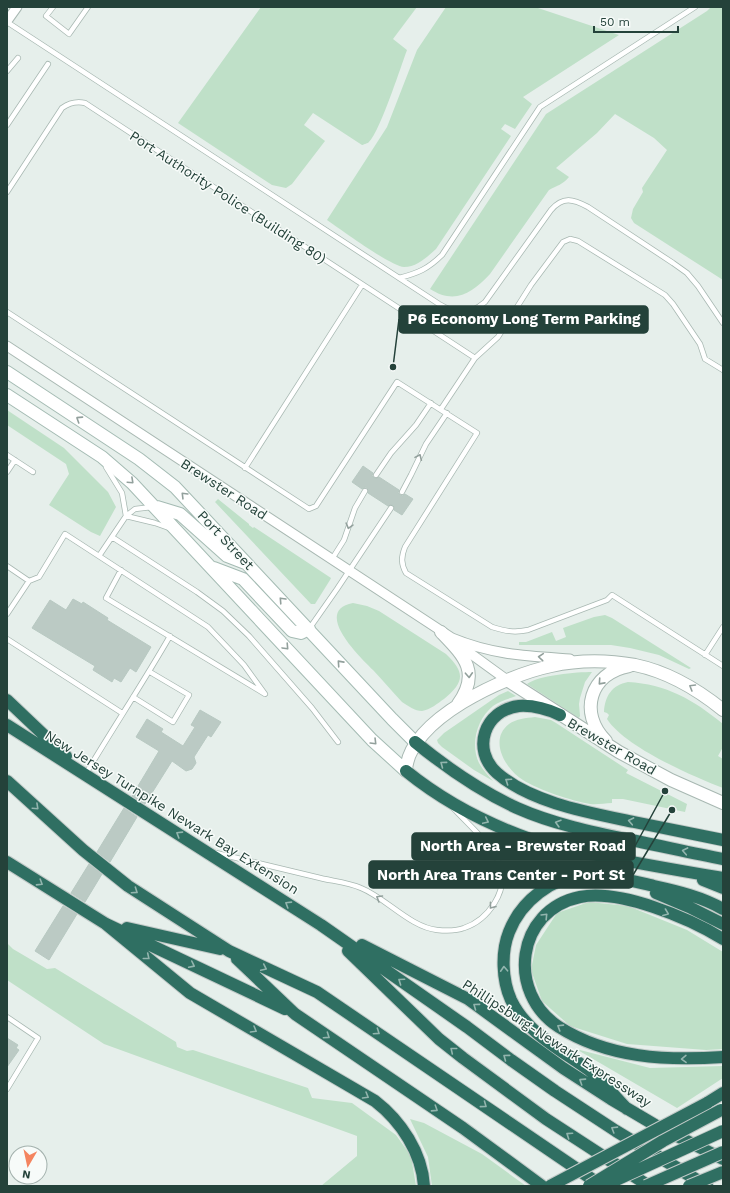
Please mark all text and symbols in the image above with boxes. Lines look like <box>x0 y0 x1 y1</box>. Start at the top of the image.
scale bar <box>594 8 678 34</box>
text: 50 m <box>600 15 630 29</box>
street label: Port Authority Police (Building 80) <box>127 127 329 267</box>
callout: P6 Economy Long Term Parking <box>399 306 648 333</box>
text: P6 Economy Long Term Parking <box>407 310 641 328</box>
one-way arrow <box>76 417 83 424</box>
one-way arrow <box>414 454 422 461</box>
street label: Brewster Road <box>178 455 270 523</box>
one-way arrow <box>126 476 133 483</box>
one-way arrow <box>181 492 188 500</box>
street label: Port Street <box>195 507 257 573</box>
one-way arrow <box>345 522 354 529</box>
one-way arrow <box>279 597 287 605</box>
one-way arrow <box>281 642 289 650</box>
one-way arrow <box>538 653 544 662</box>
one-way arrow <box>338 661 345 668</box>
one-way arrow <box>464 672 473 678</box>
one-way arrow <box>598 677 606 685</box>
one-way arrow <box>689 685 696 692</box>
street label: Brewster Road <box>565 714 659 778</box>
street label: New Jersey Turnpike Newark Bay Extension <box>42 727 302 897</box>
one-way arrow <box>369 737 377 745</box>
one-way arrow <box>440 762 447 769</box>
one-way arrow <box>505 778 512 786</box>
one-way arrow <box>31 802 39 810</box>
one-way arrow <box>482 816 489 824</box>
one-way arrow <box>628 818 634 826</box>
one-way arrow <box>555 819 562 828</box>
one-way arrow <box>176 831 183 839</box>
callout: North Area - Brewster Road <box>412 833 635 860</box>
text: North Area - Brewster Road <box>420 837 626 855</box>
one-way arrow <box>682 848 688 856</box>
callout: North Area Trans Center - Port St <box>369 861 633 888</box>
text: North Area Trans Center - Port St <box>377 866 625 884</box>
one-way arrow <box>36 878 43 886</box>
one-way arrow <box>131 886 138 894</box>
one-way arrow <box>376 896 383 903</box>
one-way arrow <box>285 901 292 908</box>
one-way arrow <box>489 902 496 909</box>
one-way arrow <box>663 908 670 916</box>
one-way arrow <box>540 913 547 921</box>
one-way arrow <box>143 953 150 960</box>
one-way arrow <box>187 960 195 968</box>
one-way arrow <box>260 963 268 971</box>
one-way arrow <box>500 966 509 972</box>
street label: Phillipsburg-Newark Expressway <box>460 976 655 1111</box>
one-way arrow <box>398 978 405 986</box>
one-way arrow <box>474 1004 481 1011</box>
one-way arrow <box>557 1024 564 1032</box>
one-way arrow <box>250 1026 257 1033</box>
one-way arrow <box>373 1028 380 1035</box>
one-way arrow <box>323 1031 330 1039</box>
one-way arrow <box>450 1048 457 1055</box>
one-way arrow <box>504 1055 511 1062</box>
one-way arrow <box>681 1055 687 1063</box>
one-way arrow <box>580 1078 587 1085</box>
one-way arrow <box>362 1092 369 1099</box>
one-way arrow <box>480 1100 487 1107</box>
one-way arrow <box>431 1104 438 1112</box>
one-way arrow <box>611 1127 618 1134</box>
one-way arrow <box>566 1132 573 1140</box>
north arrow <box>8 1145 48 1185</box>
text: N <box>21 1167 32 1181</box>

